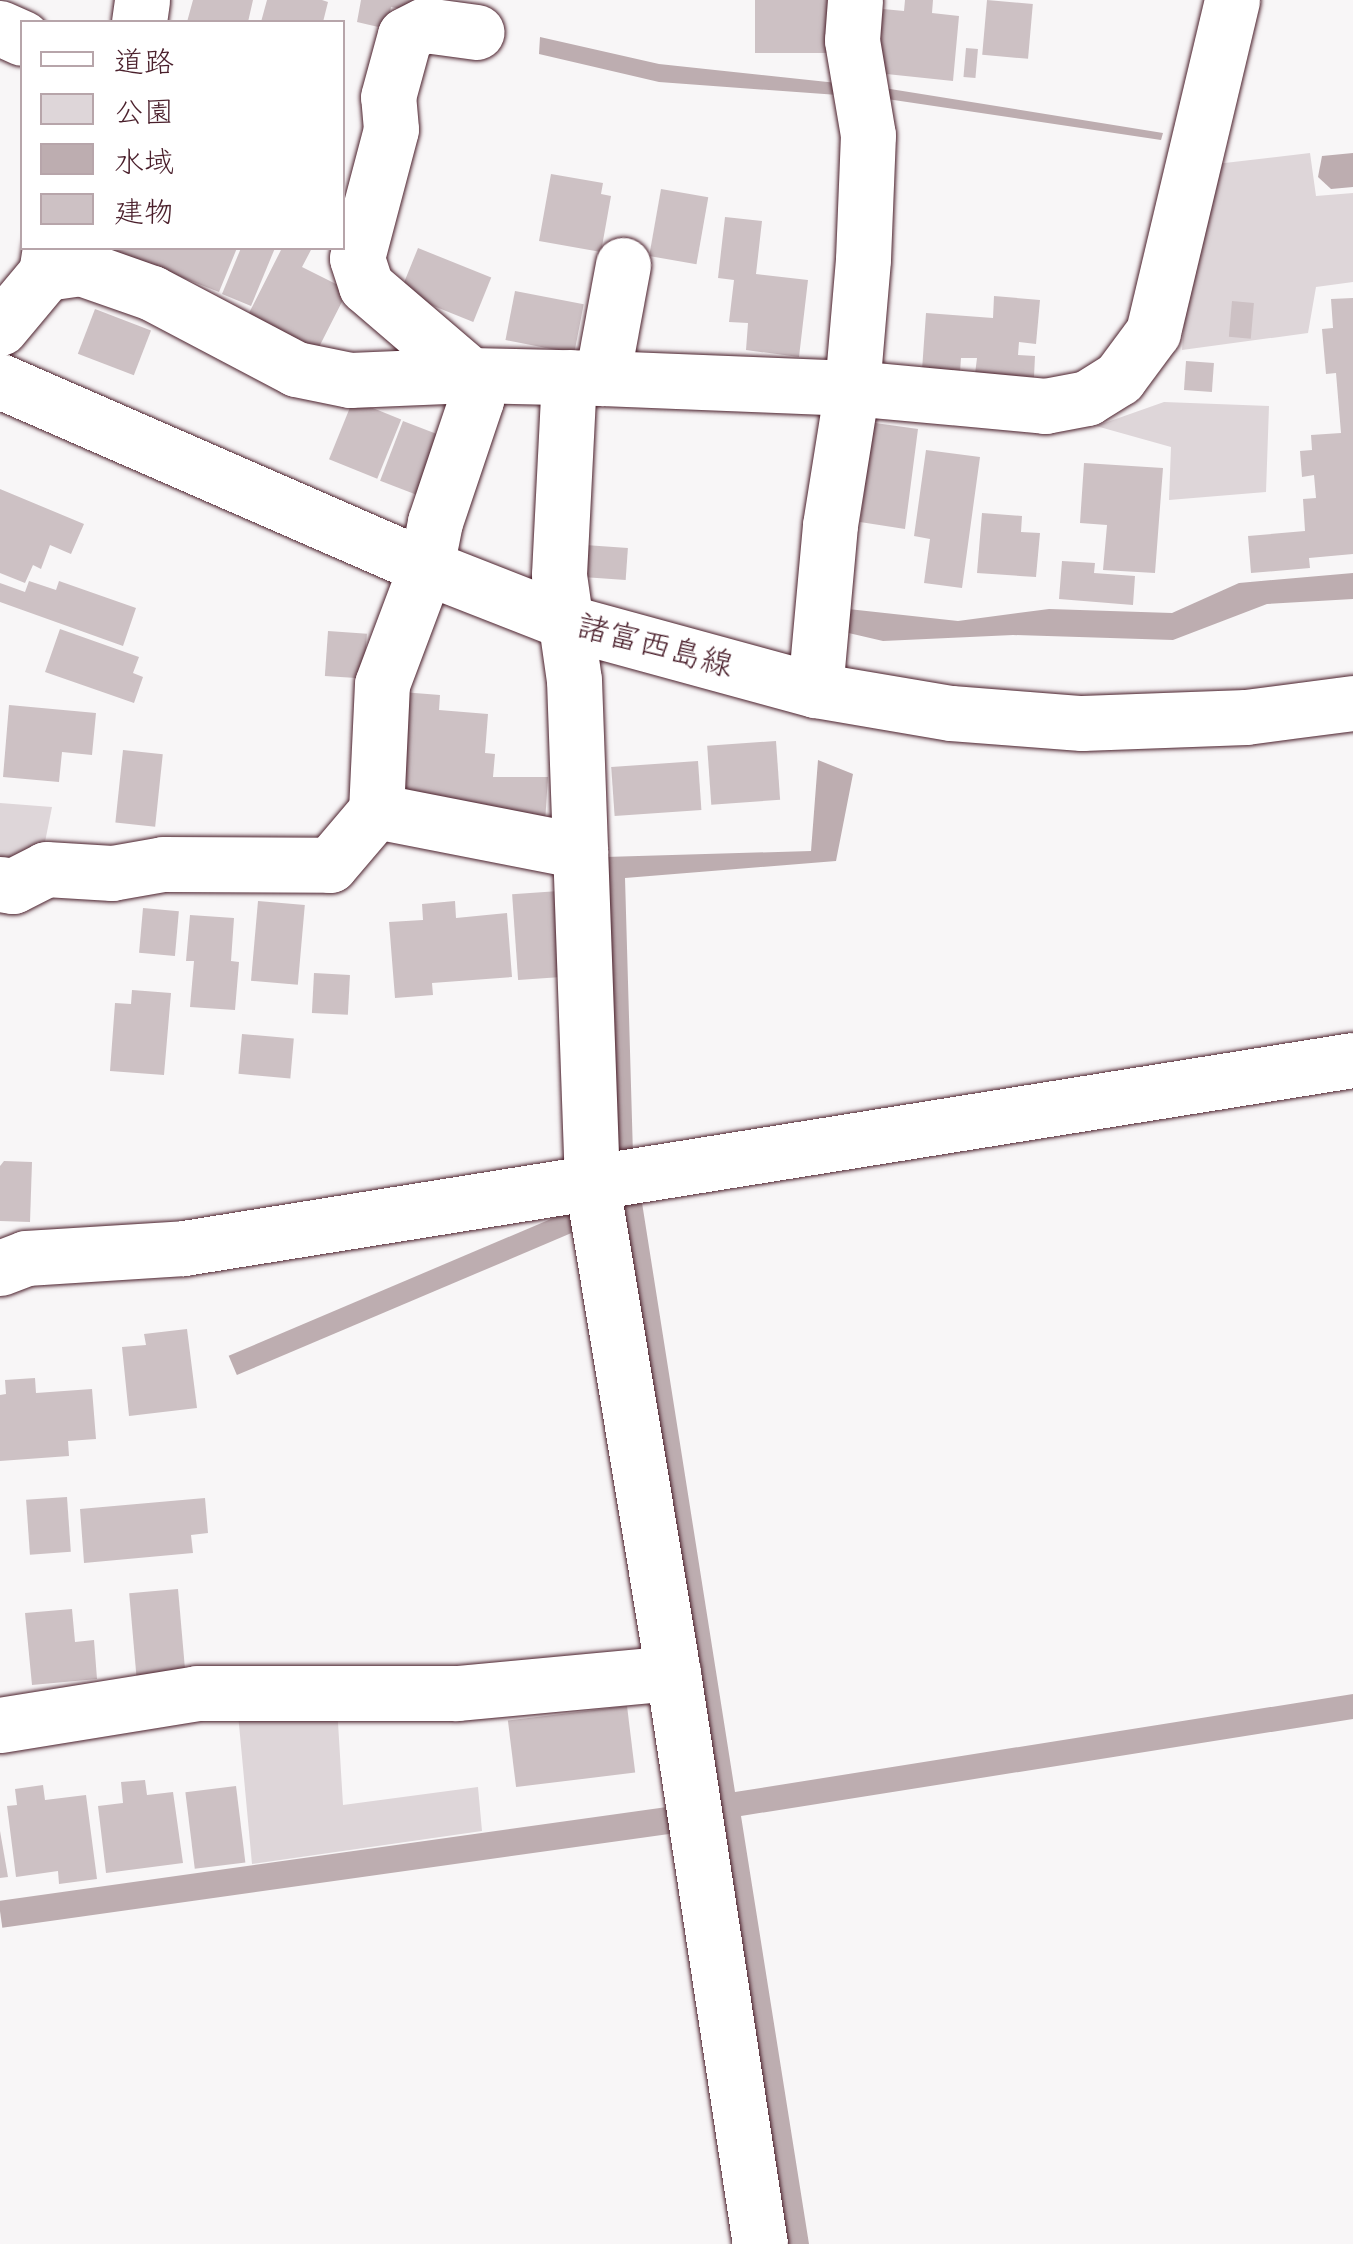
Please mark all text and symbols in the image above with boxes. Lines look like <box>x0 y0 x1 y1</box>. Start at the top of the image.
legend <box>20 20 345 250</box>
text: 道路 <box>114 45 174 80</box>
text: 公園 <box>114 95 174 130</box>
text: 水域 <box>114 145 174 180</box>
text: 建物 <box>114 195 174 230</box>
street label: 諸富西島線 <box>573 607 737 685</box>

